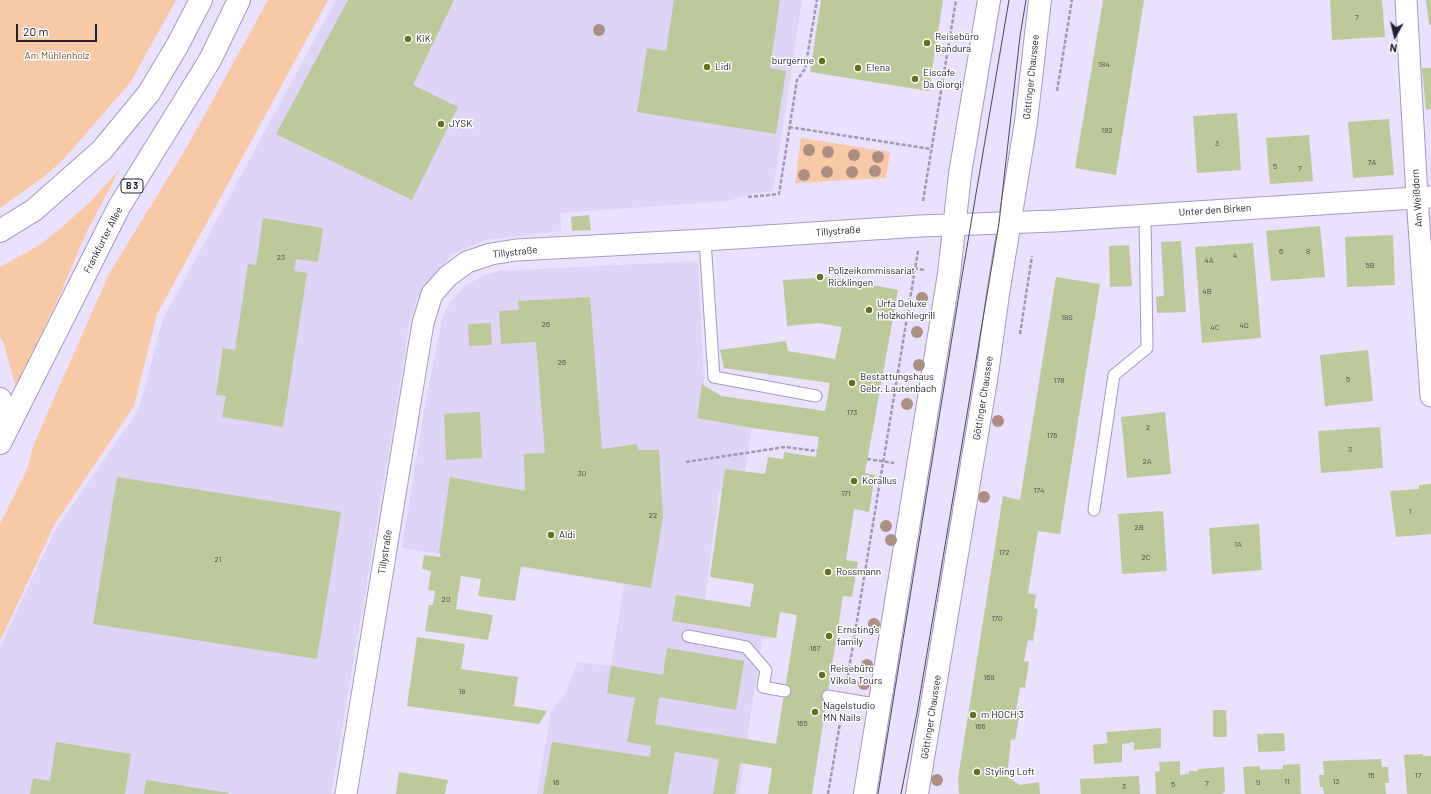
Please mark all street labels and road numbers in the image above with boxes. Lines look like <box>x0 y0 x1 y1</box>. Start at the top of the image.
street label: Göttinger Chaussee <box>1021 34 1041 120</box>
street label: Am Weißdorn <box>1409 169 1425 227</box>
road number: B 3 <box>121 179 143 193</box>
street label: Unter den Birken <box>1178 201 1252 219</box>
street label: Frankfurter Allee <box>81 205 125 275</box>
street label: Tillystraße <box>815 223 861 239</box>
street label: Tillystraße <box>492 244 538 260</box>
street label: Göttinger Chaussee <box>970 355 996 441</box>
street label: Tillystraße <box>376 529 394 575</box>
street label: Göttinger Chaussee <box>918 674 944 760</box>

